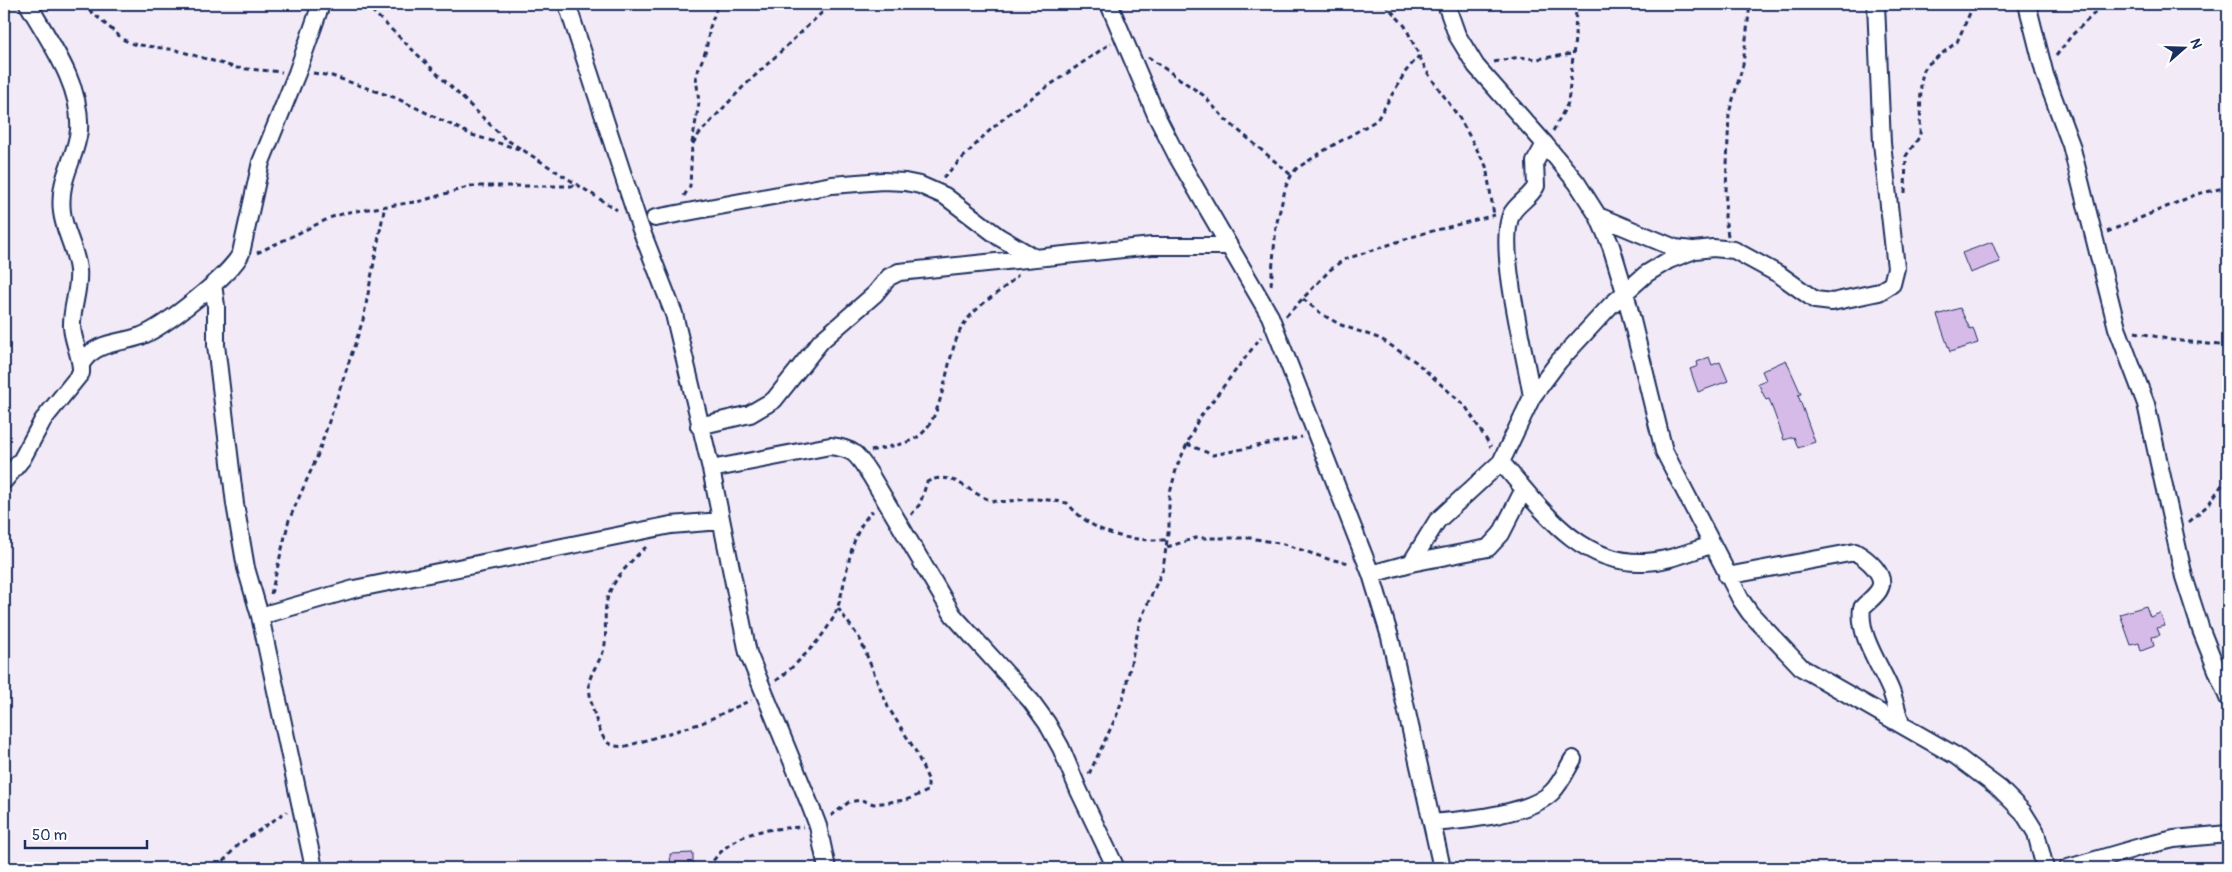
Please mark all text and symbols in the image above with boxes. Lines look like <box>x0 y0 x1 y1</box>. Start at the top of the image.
north arrow <box>2160 22 2210 72</box>
text: N <box>2186 36 2205 51</box>
scale bar <box>25 817 148 849</box>
text: 50 m <box>32 826 67 845</box>

